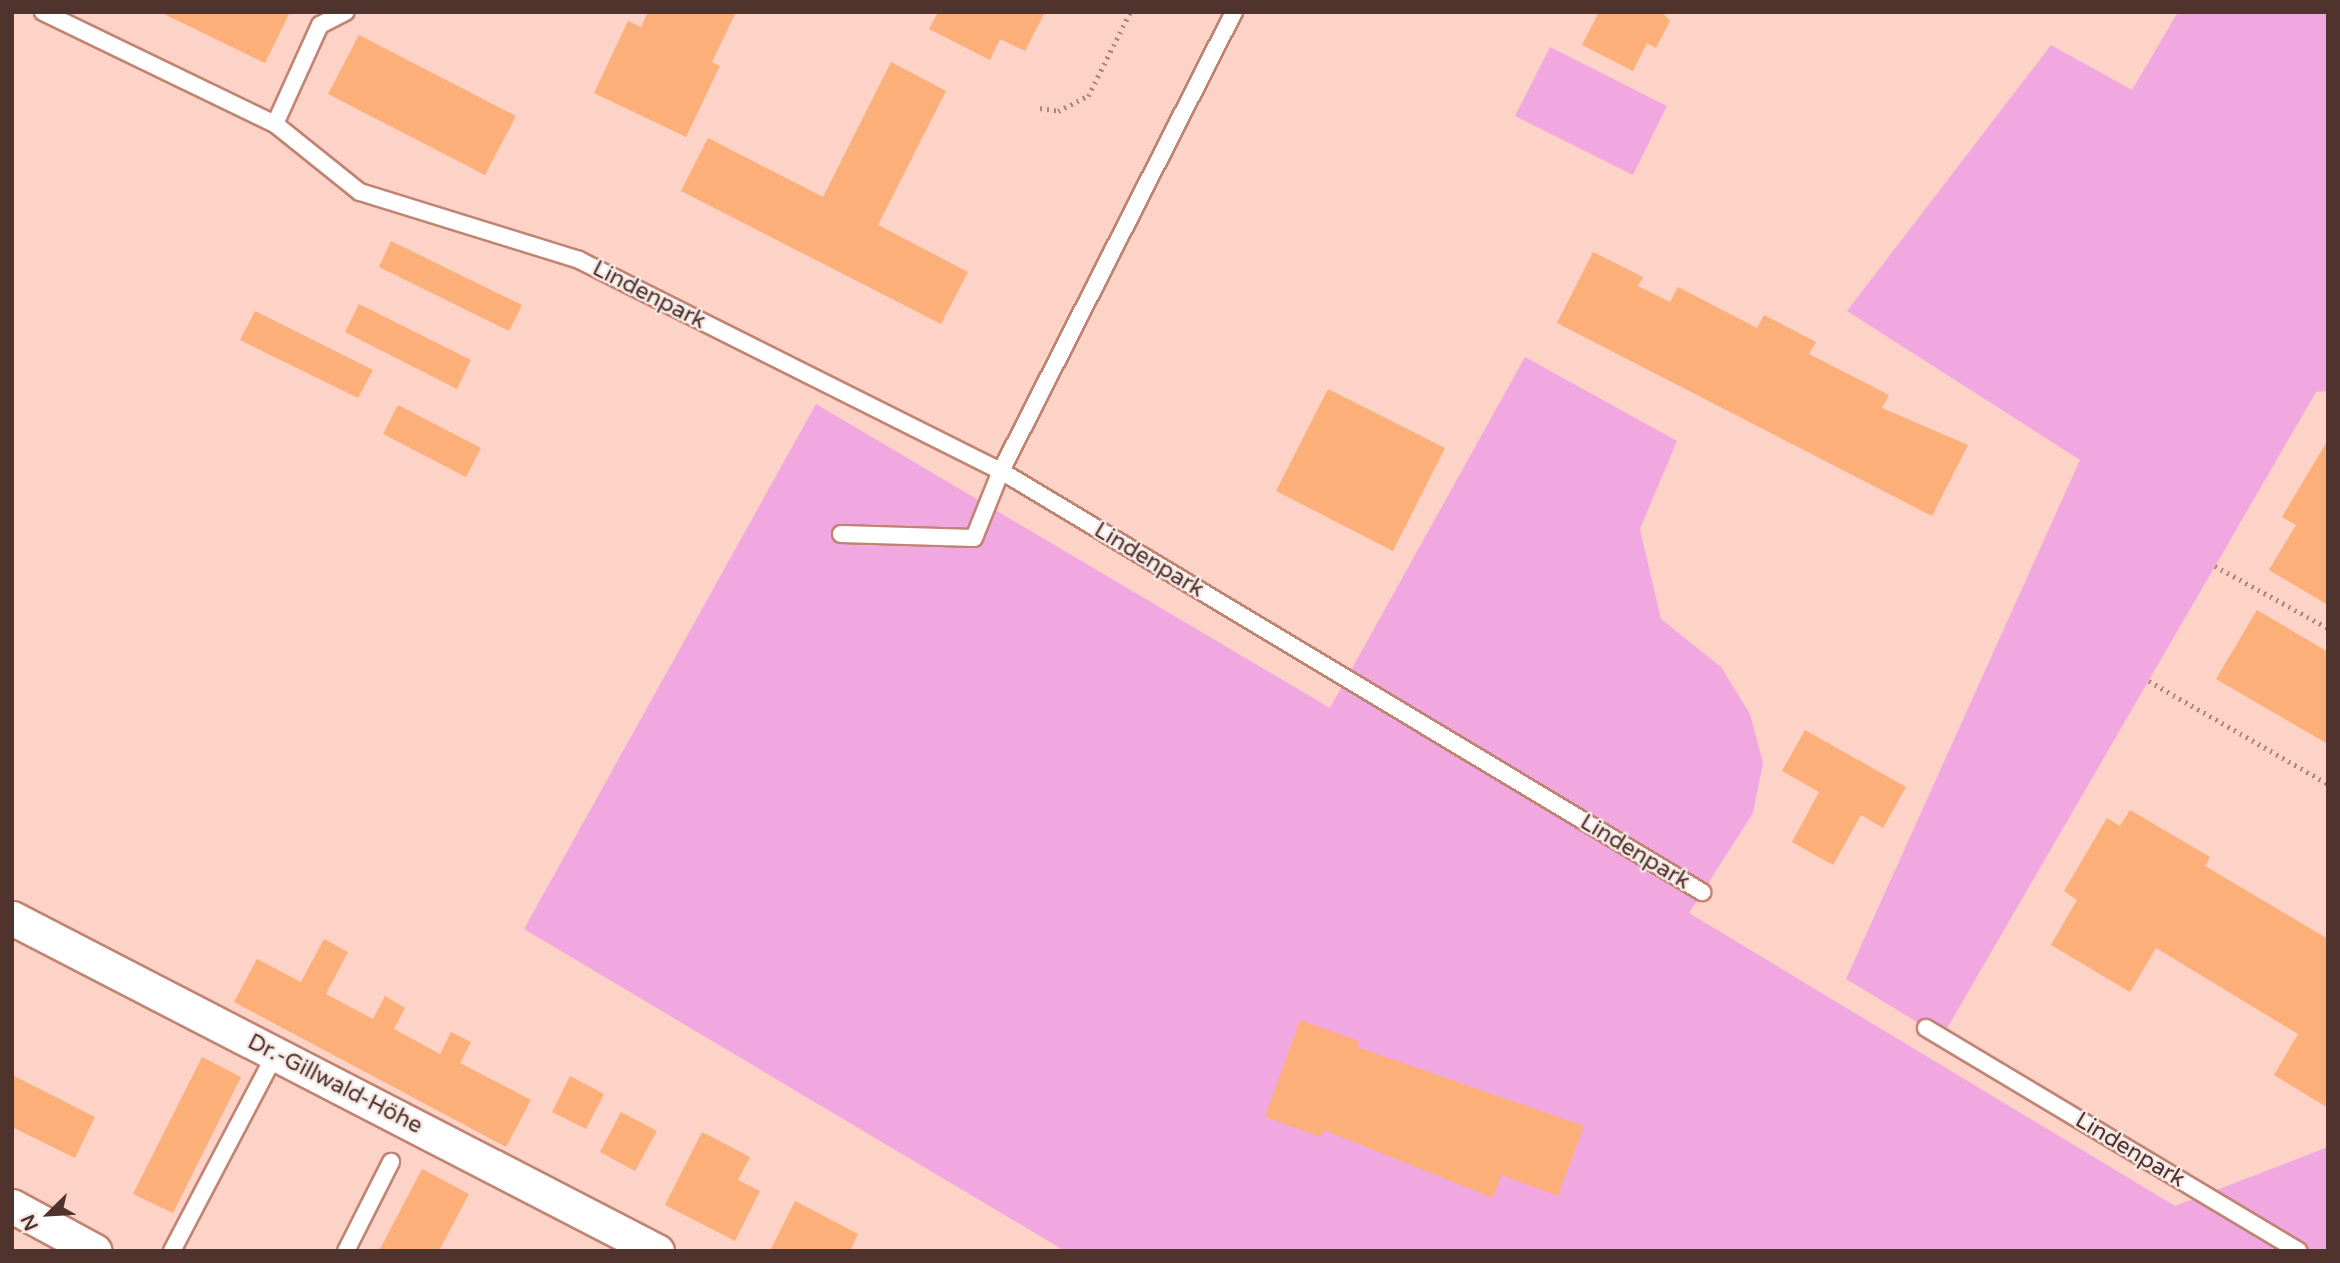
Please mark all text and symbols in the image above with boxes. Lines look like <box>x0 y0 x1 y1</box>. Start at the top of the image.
street label: Lindenpark <box>588 255 710 335</box>
street label: Lindenpark <box>1089 516 1209 604</box>
street label: Lindenpark <box>1575 808 1695 896</box>
street label: Dr.-Gillwald-Höhe <box>243 1028 427 1140</box>
street label: Lindenpark <box>2070 1106 2190 1194</box>
north arrow <box>14 1179 84 1249</box>
text: N <box>17 1211 43 1234</box>

